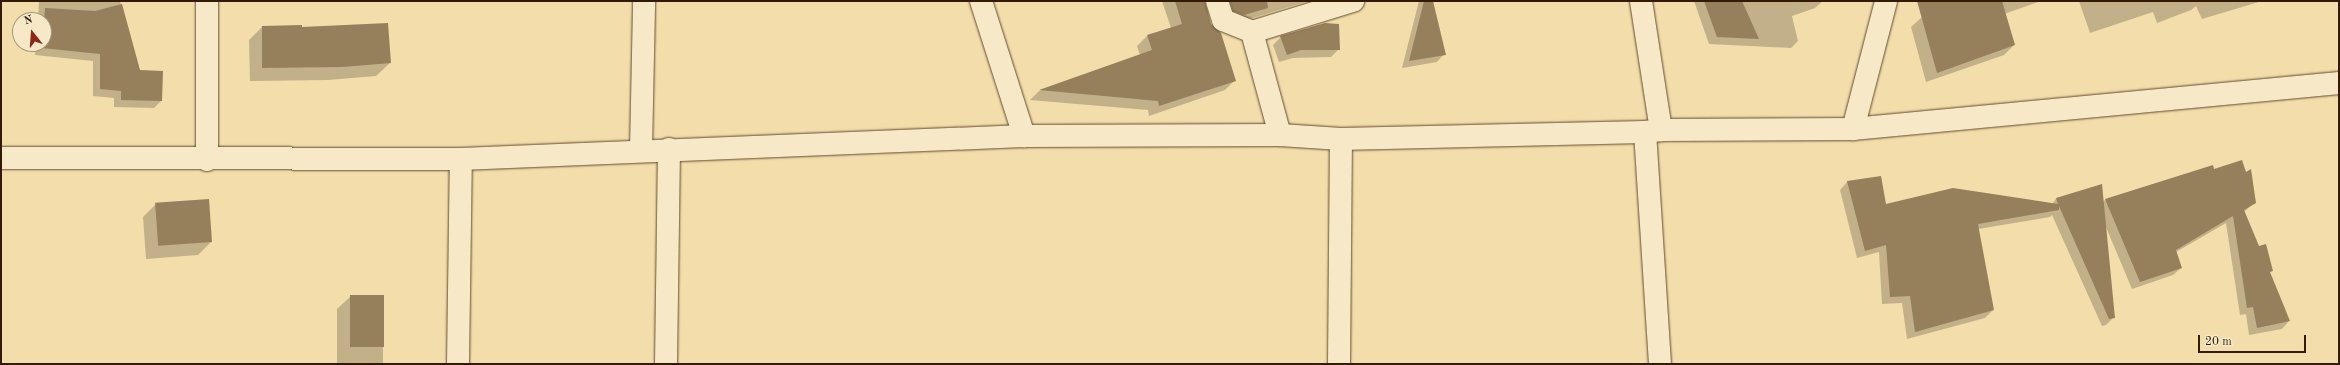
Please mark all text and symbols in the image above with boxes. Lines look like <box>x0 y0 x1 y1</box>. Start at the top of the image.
north arrow <box>12 12 52 52</box>
text: N <box>23 15 34 27</box>
scale bar <box>2200 327 2308 353</box>
text: 20 m <box>2205 336 2232 348</box>

